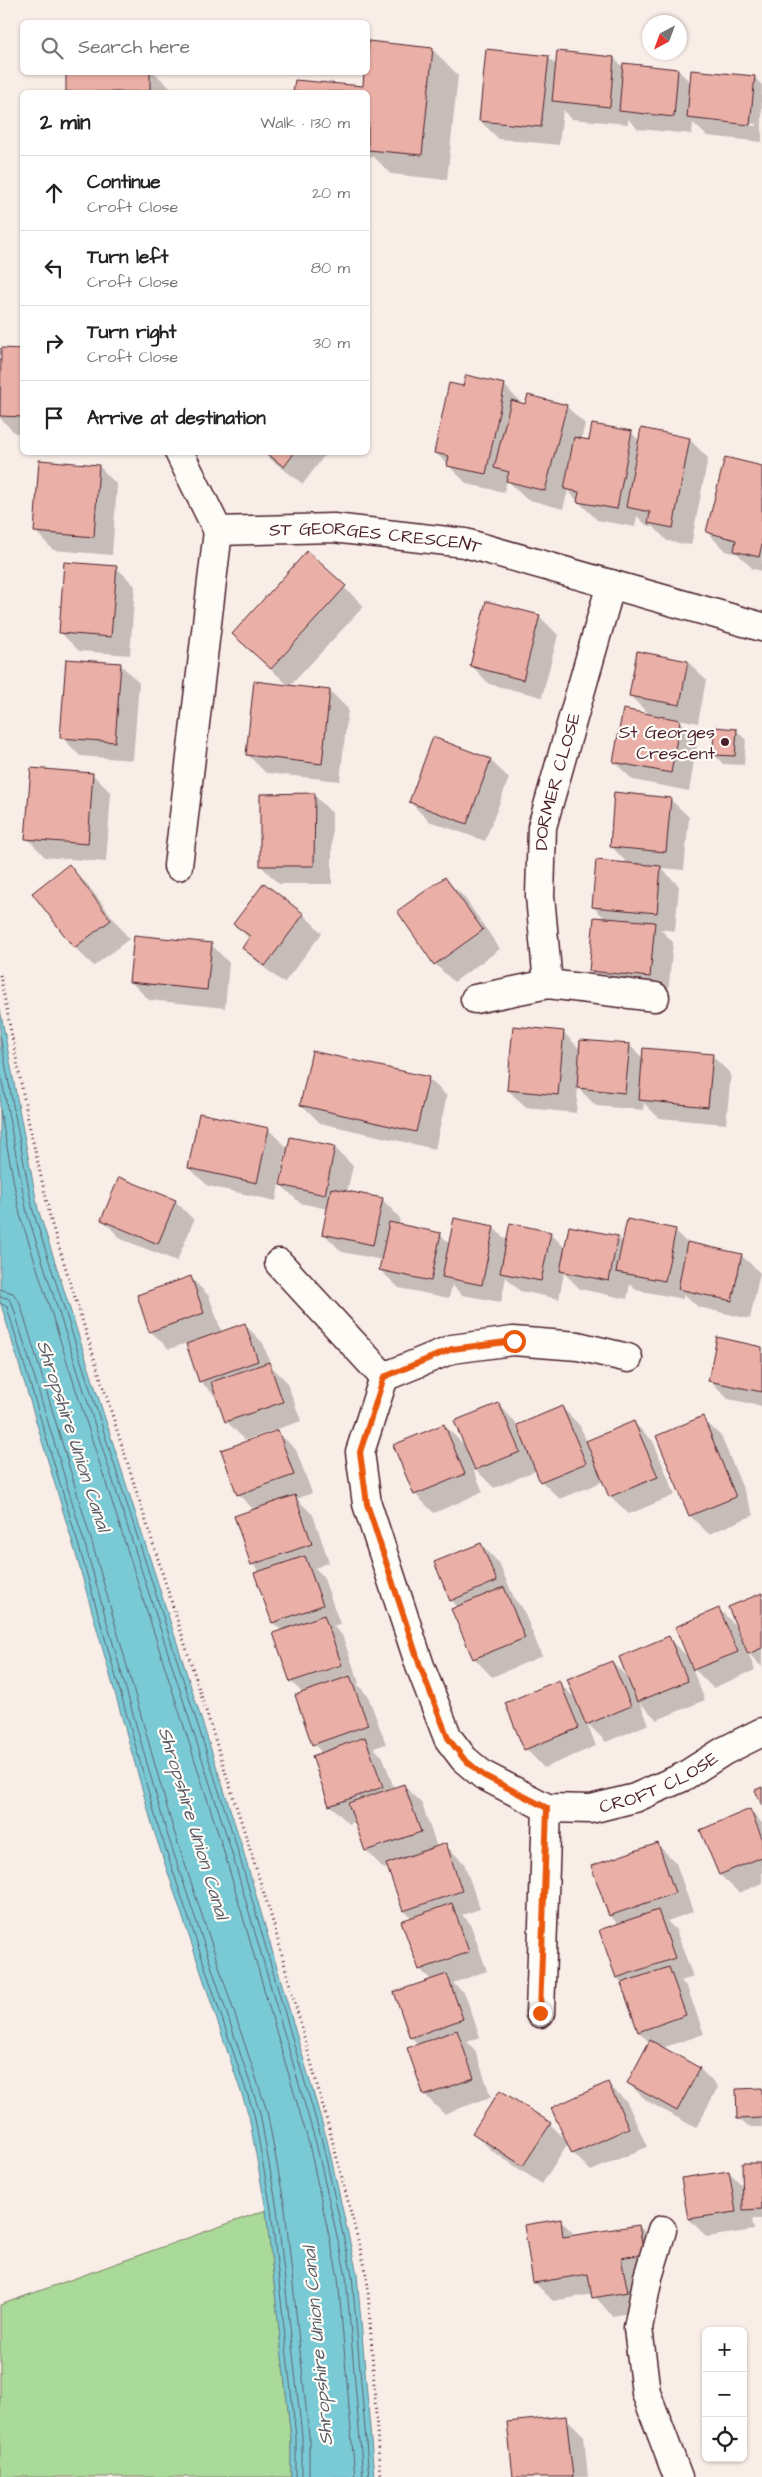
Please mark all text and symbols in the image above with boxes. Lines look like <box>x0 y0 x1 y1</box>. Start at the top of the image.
north arrow <box>642 15 687 60</box>
search box <box>20 20 370 75</box>
icon: search <box>38 34 66 62</box>
text: Search here <box>78 34 190 61</box>
text: 2 min <box>40 108 90 137</box>
text: Walk · 130 m <box>260 112 350 134</box>
text: Continue <box>87 169 161 196</box>
icon: ahead <box>40 179 68 207</box>
text: 20 m <box>312 182 350 204</box>
text: Croft Close <box>87 196 178 218</box>
text: Turn left <box>87 244 168 271</box>
icon: left <box>40 254 68 282</box>
text: 80 m <box>311 257 350 279</box>
text: Croft Close <box>87 271 178 293</box>
text: Turn right <box>87 319 176 346</box>
icon: right <box>40 329 68 357</box>
text: 30 m <box>313 332 350 354</box>
text: Croft Close <box>87 346 178 368</box>
icon: arrive <box>40 404 68 432</box>
text: Arrive at destination <box>87 405 266 432</box>
street label: ST GEORGES CRESCENT <box>269 515 485 560</box>
street label: DORMER CLOSE <box>529 709 586 851</box>
place label: St Georges Crescent <box>619 720 716 766</box>
marker: St Georges Crescent <box>719 736 731 748</box>
route start <box>503 1330 526 1353</box>
water label: Shropshire Union Canal <box>29 1337 118 1538</box>
water label: Shropshire Union Canal <box>151 1724 236 1925</box>
street label: CROFT CLOSE <box>597 1745 723 1819</box>
route end <box>529 2002 552 2025</box>
water label: Shropshire Union Canal <box>296 2242 340 2447</box>
map controls <box>702 2327 747 2462</box>
button: + <box>702 2327 747 2372</box>
button: − <box>702 2372 747 2417</box>
button: locate <box>702 2417 747 2462</box>

